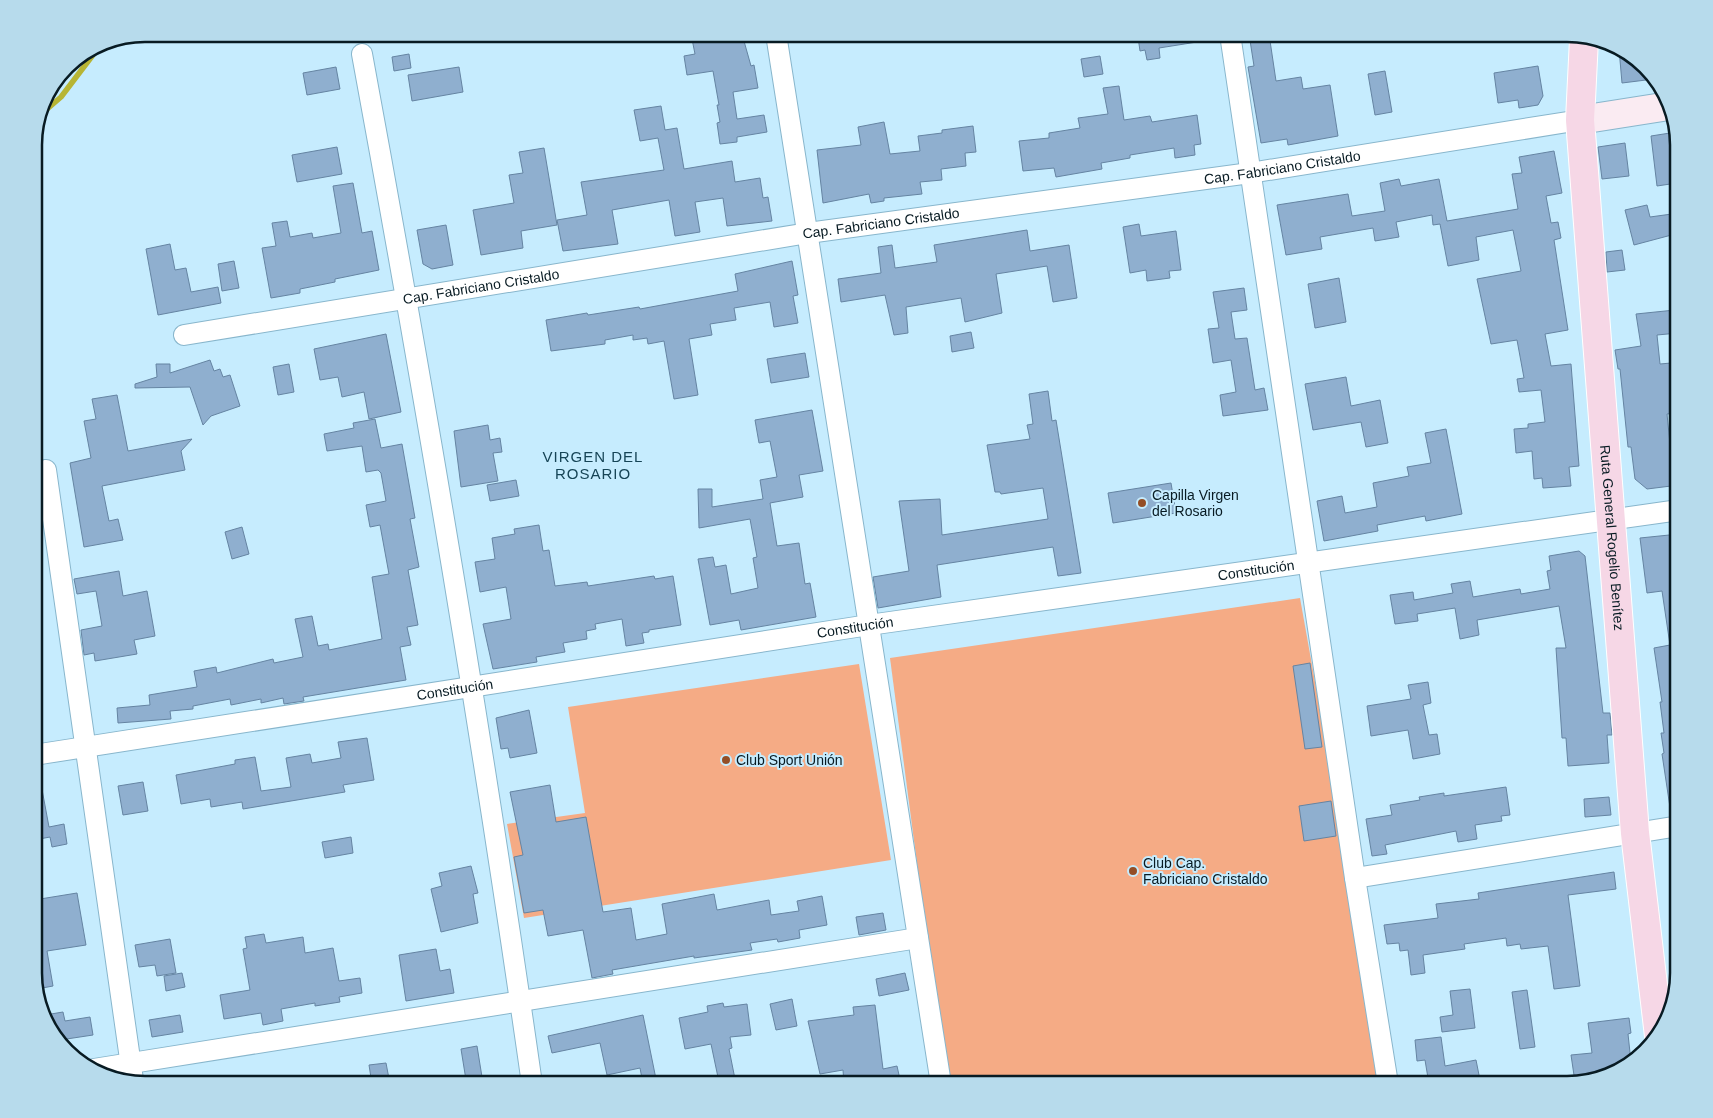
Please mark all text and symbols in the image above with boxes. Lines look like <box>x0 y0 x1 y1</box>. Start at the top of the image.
street label: Cap. Fabriciano Cristaldo <box>1203 147 1362 187</box>
street label: Cap. Fabriciano Cristaldo <box>801 204 961 242</box>
street label: Cap. Fabriciano Cristaldo <box>402 266 561 307</box>
street label: Ruta General Rogelio Benítez <box>1597 444 1627 631</box>
district label: VIRGEN DEL ROSARIO <box>543 448 643 482</box>
place label: Capilla Virgen del Rosario <box>1152 487 1239 519</box>
marker: Capilla Virgen del Rosario <box>1136 497 1148 509</box>
street label: Constitución <box>1217 557 1295 583</box>
street label: Constitución <box>816 614 894 641</box>
street label: Constitución <box>416 676 494 703</box>
place label: Club Sport Unión <box>736 752 843 768</box>
marker: Club Sport Unión <box>720 754 732 766</box>
place label: Club Cap. Fabriciano Cristaldo <box>1143 855 1268 887</box>
marker: Club Cap. Fabriciano Cristaldo <box>1127 865 1139 877</box>

